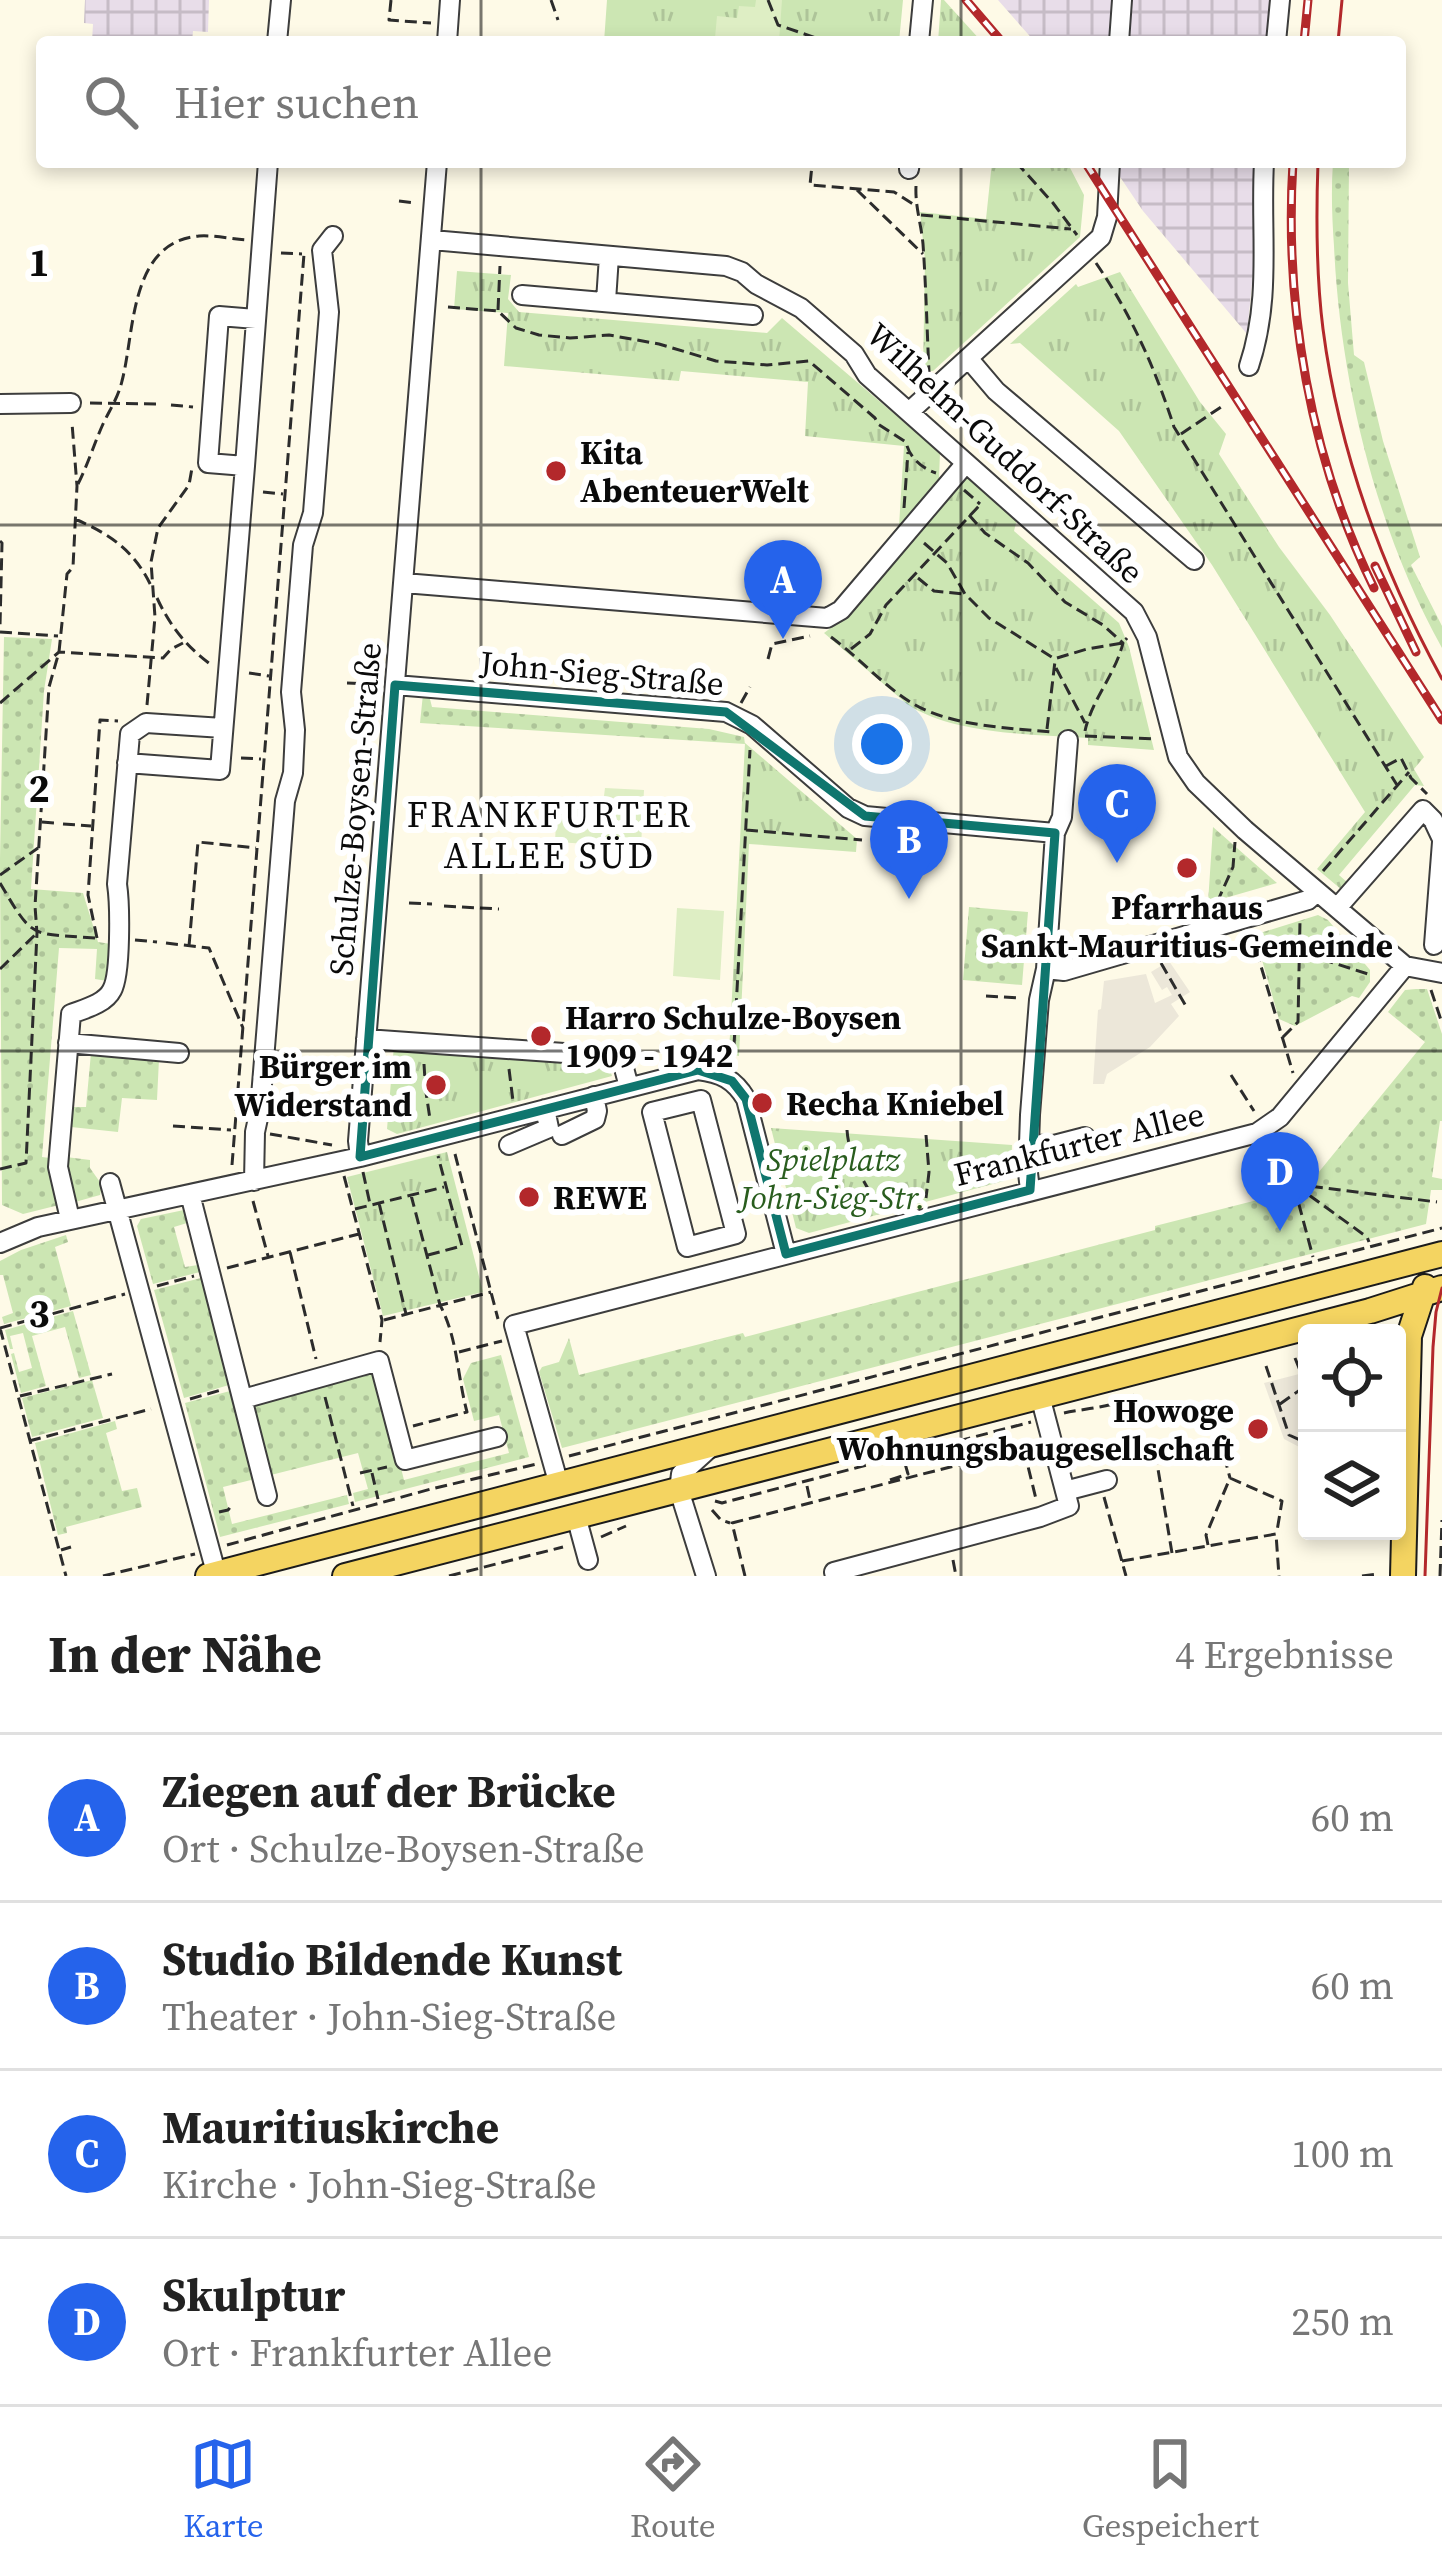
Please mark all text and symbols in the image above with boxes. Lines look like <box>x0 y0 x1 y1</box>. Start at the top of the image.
search box <box>36 36 1406 168</box>
icon: search <box>78 69 144 135</box>
text: Hier suchen <box>174 71 419 133</box>
text: 1 <box>28 236 50 289</box>
street label: Wilhelm-Guddorf-Straße <box>856 312 1154 594</box>
place label: Kita AbenteuerWelt <box>580 430 810 513</box>
marker: Kita AbenteuerWelt <box>543 458 569 484</box>
pin: A <box>744 540 822 639</box>
street label: Schulze-Boysen-Straße <box>318 640 392 978</box>
street label: John-Sieg-Straße <box>477 640 726 706</box>
your location <box>852 714 912 774</box>
text: 2 <box>28 762 50 815</box>
pin: C <box>1078 764 1156 863</box>
district label: FRANKFURTER ALLEE SÜD <box>407 790 693 880</box>
pin: B <box>870 800 948 899</box>
marker: Pfarrhaus Sankt-Mauritius-Gemeinde <box>1174 855 1200 881</box>
place label: Pfarrhaus Sankt-Mauritius-Gemeinde <box>981 885 1393 968</box>
place label: Harro Schulze-Boysen 1909 - 1942 <box>565 995 901 1078</box>
marker: Harro Schulze-Boysen 1909 - 1942 <box>528 1023 554 1049</box>
place label: Bürger im Widerstand <box>234 1044 412 1127</box>
marker: Bürger im Widerstand <box>423 1072 449 1098</box>
place label: Recha Kniebel <box>786 1081 1004 1126</box>
marker: Recha Kniebel <box>749 1090 775 1116</box>
street label: Frankfurter Allee <box>949 1091 1209 1197</box>
pin: D <box>1241 1132 1319 1231</box>
park label: Spielplatz John-Sieg-Str. <box>736 1137 926 1220</box>
place label: REWE <box>553 1175 647 1220</box>
marker: REWE <box>516 1184 542 1210</box>
text: 3 <box>28 1287 50 1340</box>
map controls <box>1298 1324 1406 1540</box>
button: locate <box>1298 1324 1406 1432</box>
place label: Howoge Wohnungsbaugesellschaft <box>837 1388 1234 1471</box>
marker: Howoge Wohnungsbaugesellschaft <box>1245 1416 1271 1442</box>
button: layers <box>1298 1432 1406 1540</box>
text: In der Nähe <box>48 1619 322 1689</box>
text: 4 Ergebnisse <box>1175 1628 1394 1681</box>
text: Ziegen auf der Brücke <box>162 1760 616 1822</box>
text: A <box>74 1791 100 1844</box>
text: 60 m <box>1311 1791 1394 1844</box>
text: Ort · Schulze-Boysen-Straße <box>162 1822 645 1875</box>
text: Studio Bildende Kunst <box>162 1928 622 1990</box>
text: B <box>74 1959 100 2012</box>
text: 60 m <box>1311 1959 1394 2012</box>
text: Theater · John-Sieg-Straße <box>162 1990 616 2043</box>
text: Mauritiuskirche <box>162 2096 499 2158</box>
text: C <box>75 2127 99 2180</box>
text: 100 m <box>1291 2127 1394 2180</box>
text: Kirche · John-Sieg-Straße <box>162 2158 597 2211</box>
text: Skulptur <box>162 2264 345 2326</box>
text: D <box>73 2295 101 2348</box>
text: 250 m <box>1291 2295 1394 2348</box>
text: Ort · Frankfurter Allee <box>162 2326 552 2379</box>
tab: Karte <box>183 2431 264 2548</box>
tab: Route <box>630 2431 716 2548</box>
tab: Gespeichert <box>1082 2431 1259 2548</box>

